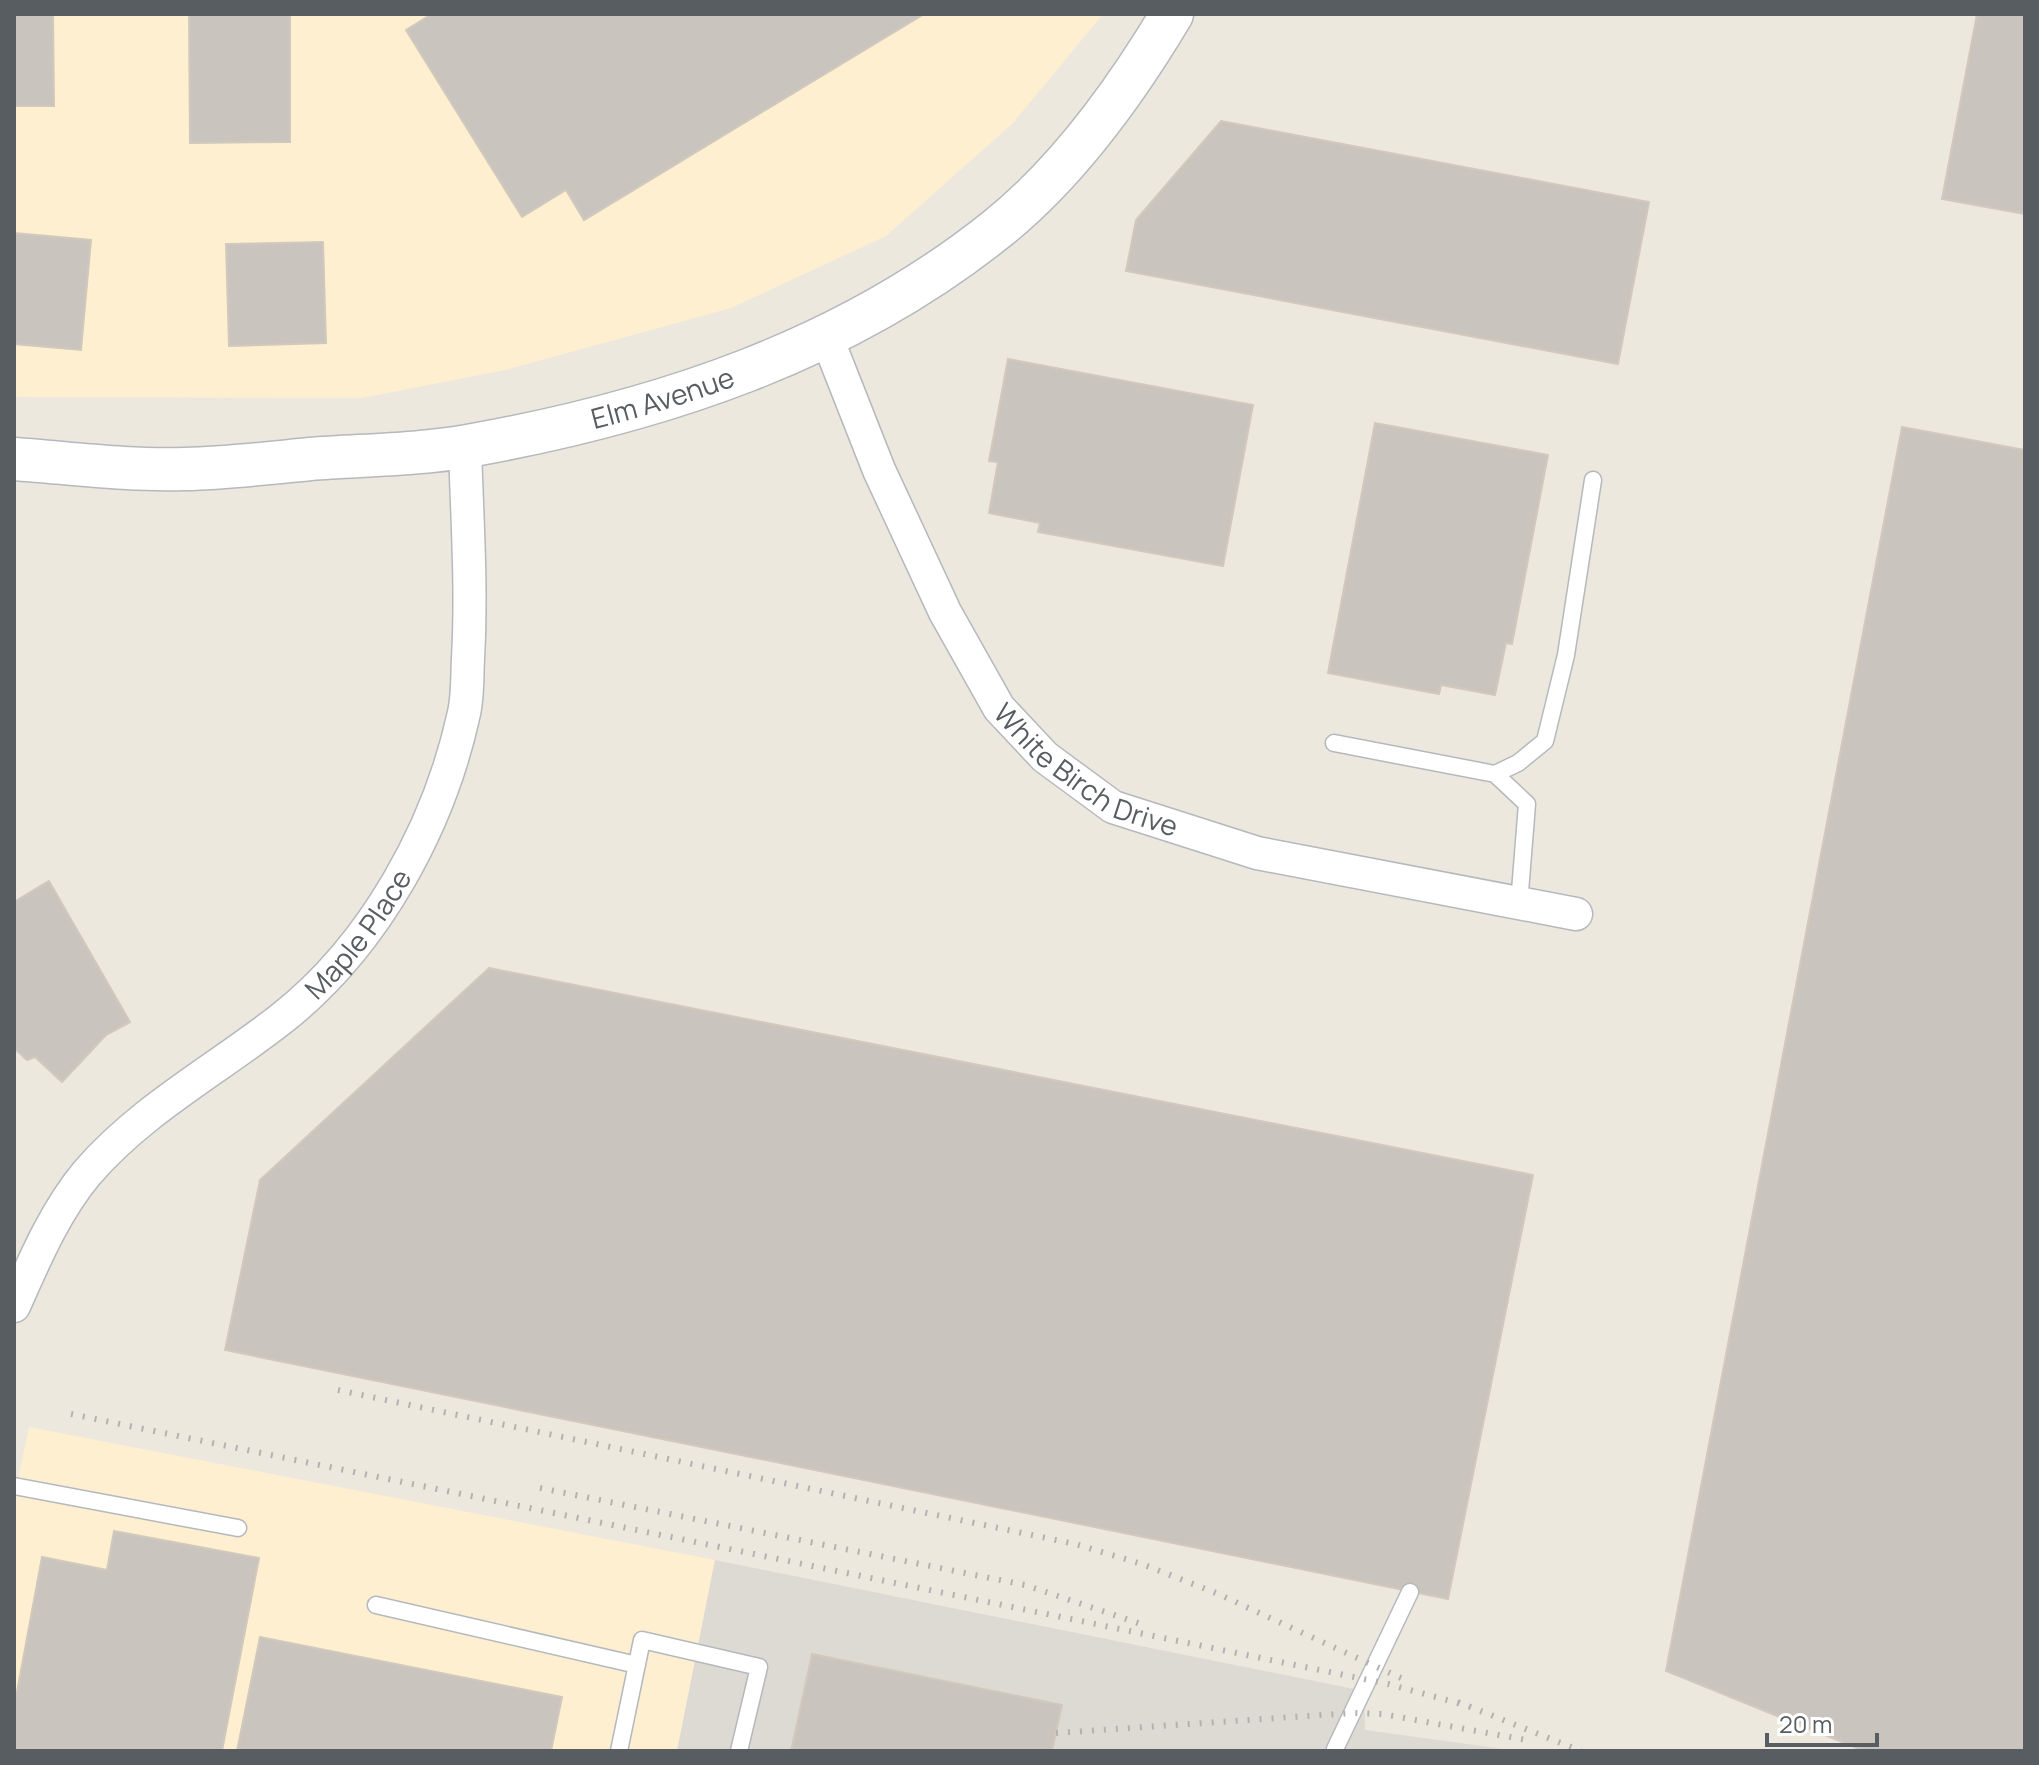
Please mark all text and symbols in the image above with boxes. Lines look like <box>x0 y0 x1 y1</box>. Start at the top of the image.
street label: Elm Avenue <box>587 357 739 437</box>
street label: White Birch Drive <box>986 694 1183 845</box>
street label: Maple Place <box>296 862 419 1007</box>
scale bar <box>1767 1697 1877 1747</box>
text: 20 m <box>1779 1707 1832 1740</box>

